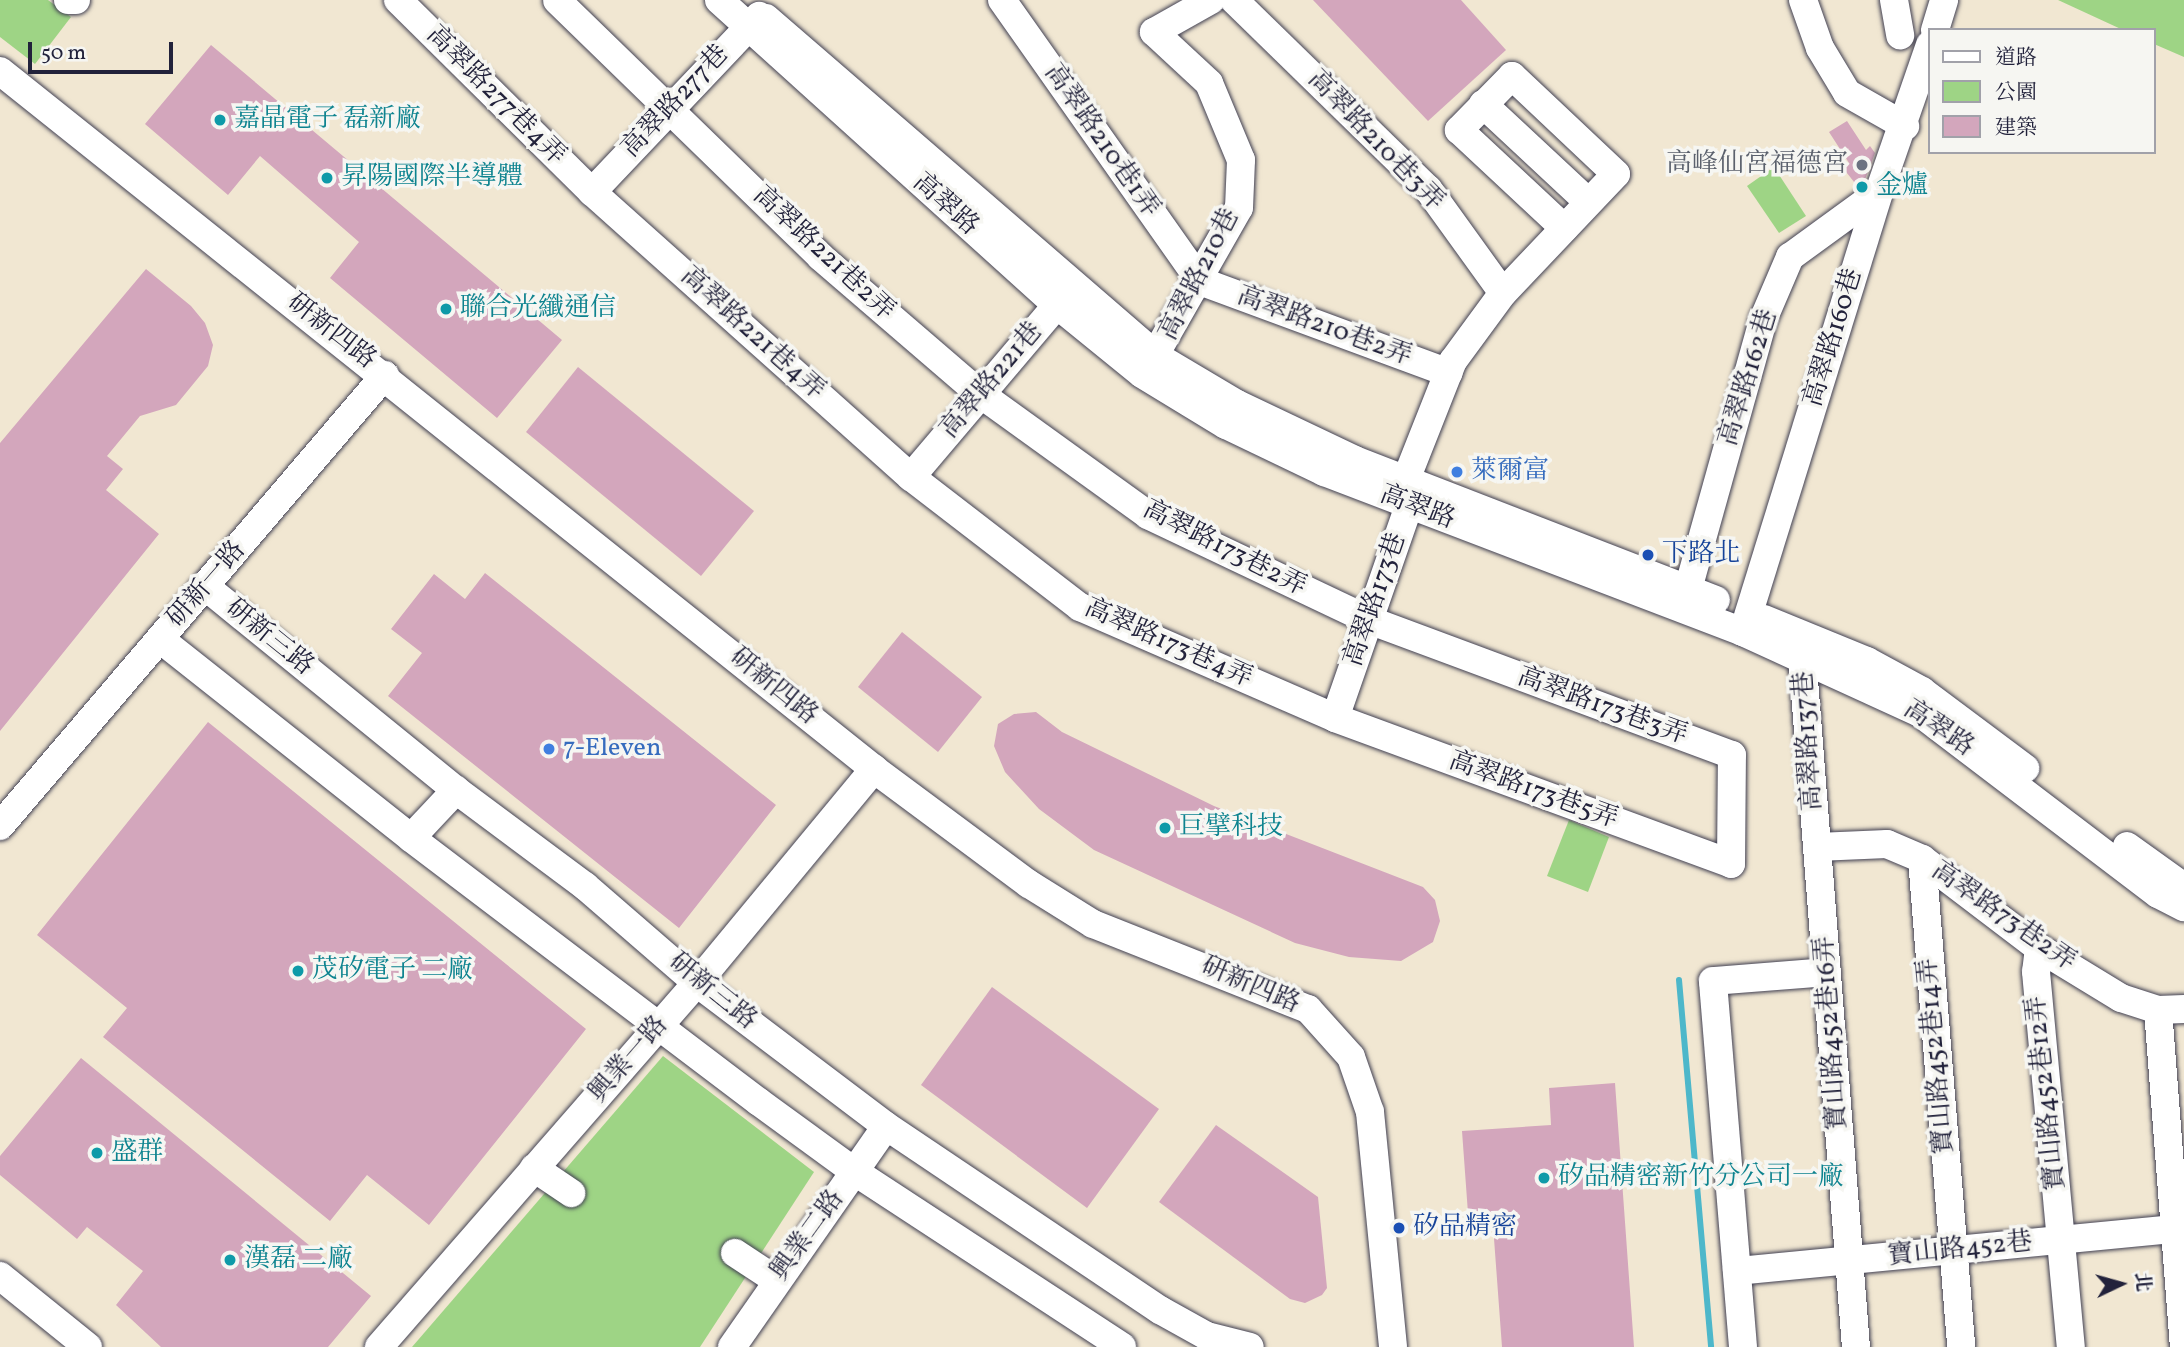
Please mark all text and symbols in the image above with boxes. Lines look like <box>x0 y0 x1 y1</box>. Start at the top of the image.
street label: 高翠路277巷4弄 <box>419 20 571 172</box>
scale bar <box>32 28 177 72</box>
legend <box>1928 28 2156 154</box>
text: 50 m <box>41 39 86 68</box>
street label: 高翠路277巷 <box>616 39 736 165</box>
text: 道路 <box>1995 44 2037 73</box>
street label: 高翠路210巷1弄 <box>1037 58 1165 224</box>
street label: 高翠路210巷3弄 <box>1300 64 1450 218</box>
text: 公園 <box>1995 79 2037 108</box>
place label: 嘉晶電子 磊新廠 <box>234 104 421 136</box>
marker: 嘉晶電子 磊新廠 <box>212 112 228 128</box>
text: 建築 <box>1995 114 2037 143</box>
place label: 高峰仙宮福德宮 <box>1666 149 1848 181</box>
marker: 高峰仙宮福德宮 <box>1854 157 1870 173</box>
place label: 昇陽國際半導體 <box>341 162 523 194</box>
street label: 高翠路 <box>906 167 984 243</box>
marker: 昇陽國際半導體 <box>319 170 335 186</box>
place label: 金爐 <box>1876 171 1928 203</box>
marker: 金爐 <box>1854 179 1870 195</box>
street label: 高翠路221巷2弄 <box>746 181 900 327</box>
street label: 高翠路210巷 <box>1153 204 1247 346</box>
street label: 高翠路221巷4弄 <box>673 261 831 407</box>
street label: 高翠路160巷 <box>1798 265 1870 411</box>
street label: 高翠路210巷2弄 <box>1232 281 1416 373</box>
street label: 研新四路 <box>280 288 382 376</box>
place label: 聯合光纖通信 <box>460 293 616 325</box>
marker: 聯合光纖通信 <box>438 301 454 317</box>
street label: 高翠路162巷 <box>1713 306 1785 450</box>
street label: 高翠路221巷 <box>934 317 1050 445</box>
place label: 萊爾富 <box>1471 456 1549 488</box>
marker: 萊爾富 <box>1449 464 1465 480</box>
street label: 高翠路 <box>1375 479 1459 537</box>
street label: 高翠路173巷2弄 <box>1137 494 1311 604</box>
street label: 高翠路173巷 <box>1339 529 1413 671</box>
street label: 研新一路 <box>161 536 253 634</box>
place label: 下路北 <box>1662 539 1740 571</box>
marker: 下路北 <box>1640 547 1656 563</box>
street label: 研新三路 <box>219 593 319 683</box>
street label: 高翠路173巷4弄 <box>1079 593 1257 695</box>
street label: 研新四路 <box>723 642 823 732</box>
street label: 高翠路173巷3弄 <box>1513 662 1691 752</box>
street label: 高翠路137巷 <box>1789 670 1829 812</box>
street label: 高翠路 <box>1897 694 1979 764</box>
place label: 7-Eleven <box>563 733 661 765</box>
marker: 7-Eleven <box>541 741 557 757</box>
street label: 高翠路173巷5弄 <box>1444 746 1622 836</box>
place label: 巨擘科技 <box>1179 812 1283 844</box>
marker: 巨擘科技 <box>1157 820 1173 836</box>
street label: 高翠路73巷2弄 <box>1925 856 2081 978</box>
street label: 寶山路452巷16弄 <box>1810 935 1854 1131</box>
street label: 研新三路 <box>662 947 762 1037</box>
street label: 研新四路 <box>1196 951 1304 1021</box>
place label: 茂矽電子 二廠 <box>312 955 473 987</box>
street label: 寶山路452巷14弄 <box>1913 957 1961 1155</box>
marker: 茂矽電子 二廠 <box>290 963 306 979</box>
street label: 寶山路452巷12弄 <box>2021 994 2073 1192</box>
street label: 興業一路 <box>583 1011 675 1109</box>
place label: 盛群 <box>111 1137 163 1169</box>
marker: 盛群 <box>89 1145 105 1161</box>
place label: 矽品精密新竹分公司一廠 <box>1558 1162 1844 1194</box>
marker: 矽品精密新竹分公司一廠 <box>1536 1170 1552 1186</box>
street label: 興業二路 <box>765 1185 851 1287</box>
place label: 矽品精密 <box>1413 1212 1517 1244</box>
marker: 矽品精密 <box>1391 1220 1407 1236</box>
street label: 寶山路452巷 <box>1886 1227 2034 1273</box>
place label: 漢磊 二廠 <box>244 1244 353 1276</box>
north arrow <box>2086 1249 2156 1319</box>
marker: 漢磊 二廠 <box>222 1252 238 1268</box>
text: 北 <box>2128 1272 2156 1293</box>

